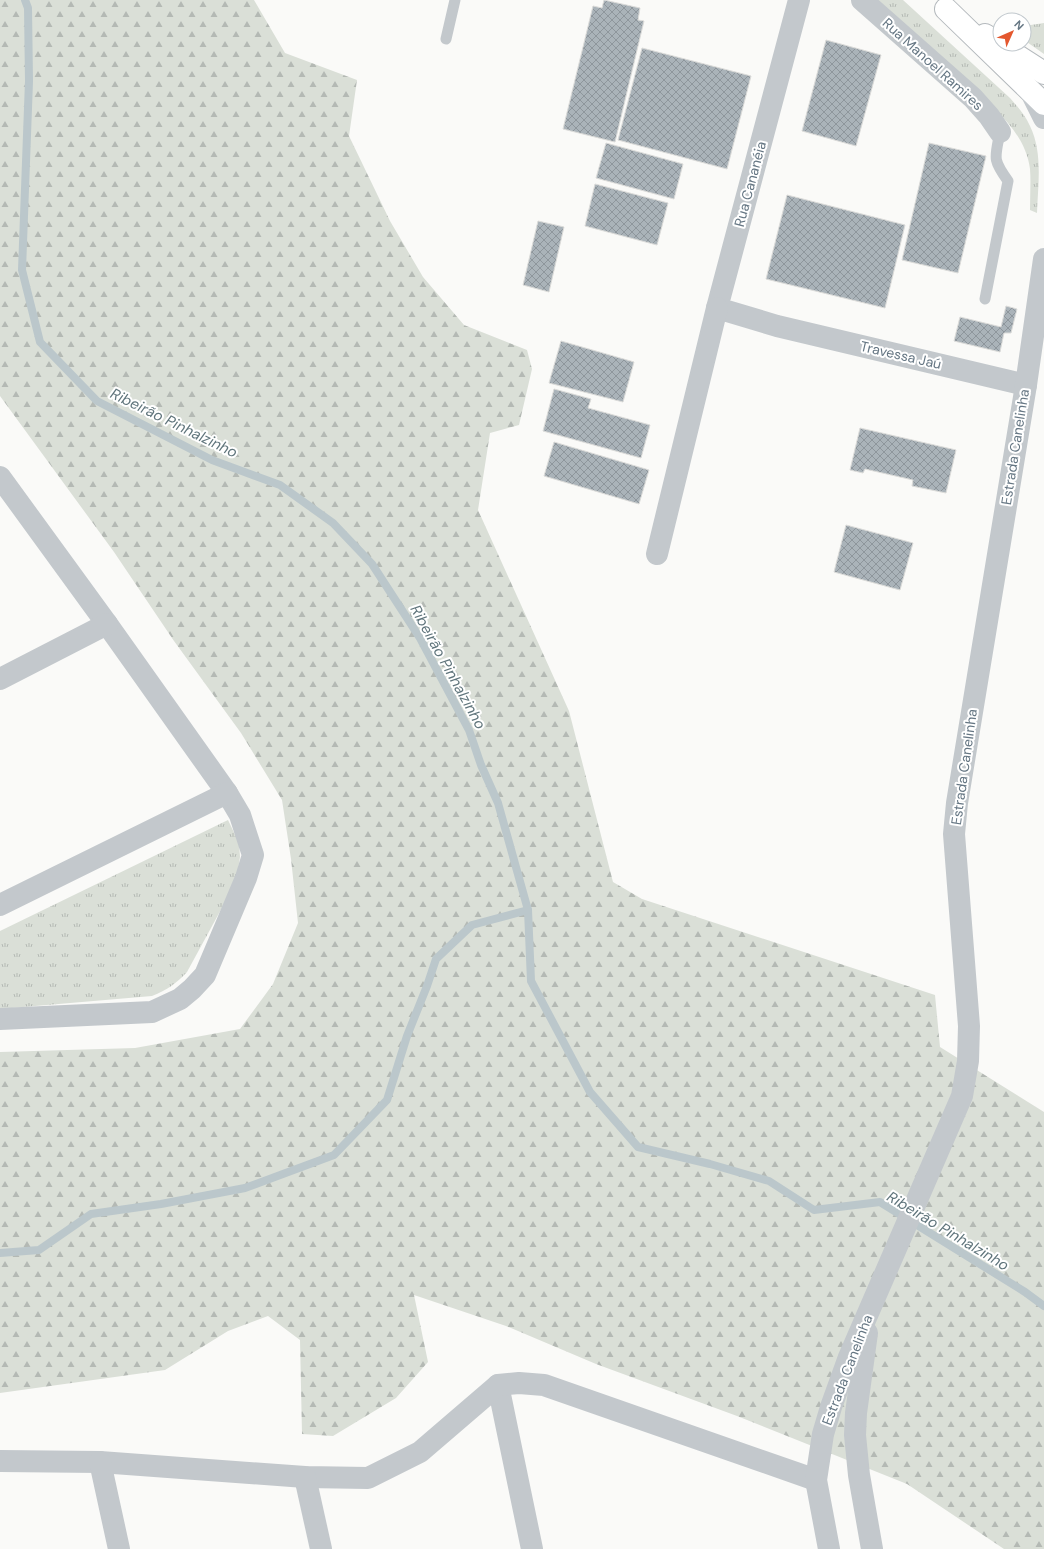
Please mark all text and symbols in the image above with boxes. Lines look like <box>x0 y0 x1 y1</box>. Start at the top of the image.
north arrow <box>992 12 1032 52</box>
street label: Rua Manoel Ramires <box>879 14 987 114</box>
text: N <box>1011 17 1027 33</box>
street label: Rua Cananéia <box>730 139 770 229</box>
street label: Travessa Jaú <box>859 337 943 373</box>
water label: Ribeirão Pinhalzinho <box>107 384 241 462</box>
street label: Estrada Canelinha <box>997 388 1033 506</box>
water label: Ribeirão Pinhalzinho <box>406 601 490 733</box>
street label: Estrada Canelinha <box>947 708 981 826</box>
water label: Ribeirão Pinhalzinho <box>883 1187 1013 1275</box>
street label: Estrada Canelinha <box>818 1312 876 1428</box>

